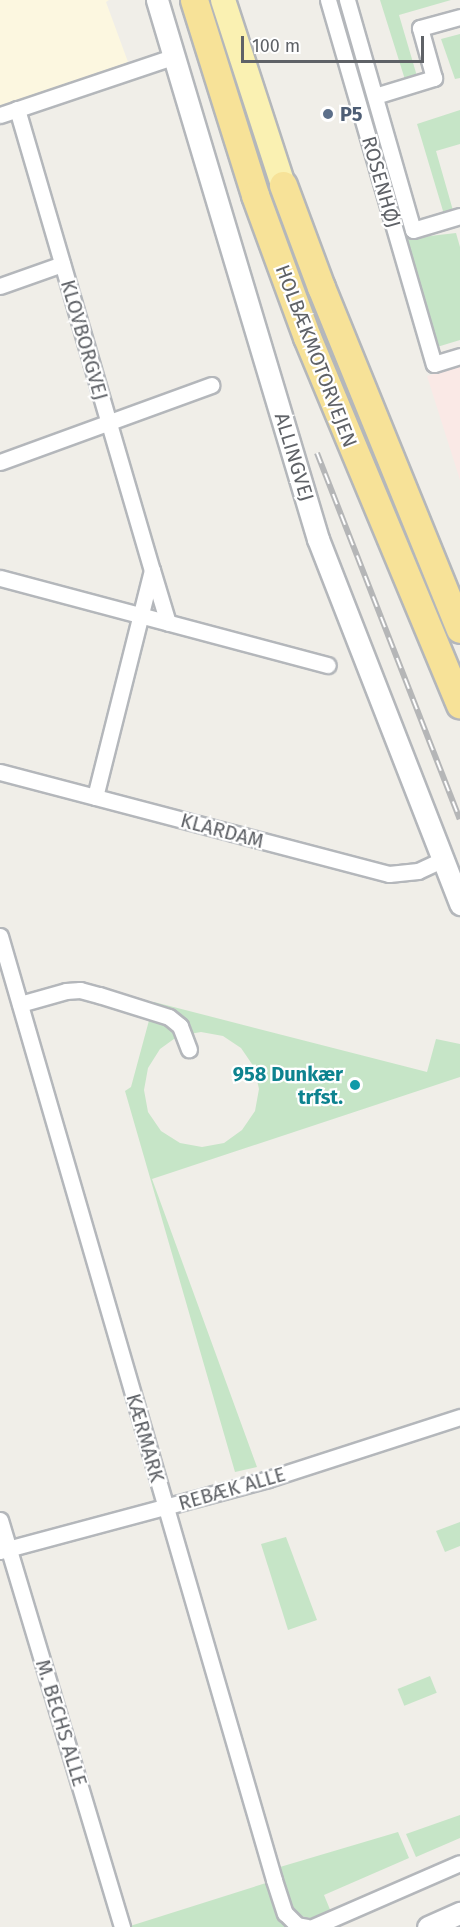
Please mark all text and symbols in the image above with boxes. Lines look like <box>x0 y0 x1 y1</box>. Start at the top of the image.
scale bar <box>244 24 427 62</box>
text: 100 m <box>252 35 300 57</box>
place label: P5 <box>340 102 362 126</box>
marker: P5 <box>321 107 335 121</box>
street label: ROSENHØJ <box>356 133 406 231</box>
street label: HOLBÆKMOTORVEJEN <box>270 261 362 451</box>
street label: KLOVBORGVEJ <box>55 277 113 403</box>
street label: ALLINGVEJ <box>269 410 319 504</box>
street label: KLARDAM <box>178 808 266 854</box>
place label: 958 Dunkær trfst. <box>233 1062 343 1109</box>
marker: 958 Dunkær trfst. <box>348 1078 362 1092</box>
street label: KÆRMARK <box>121 1391 169 1485</box>
street label: REBÆK ALLE <box>176 1462 288 1516</box>
street label: M. BECHS ALLE <box>30 1657 92 1789</box>

